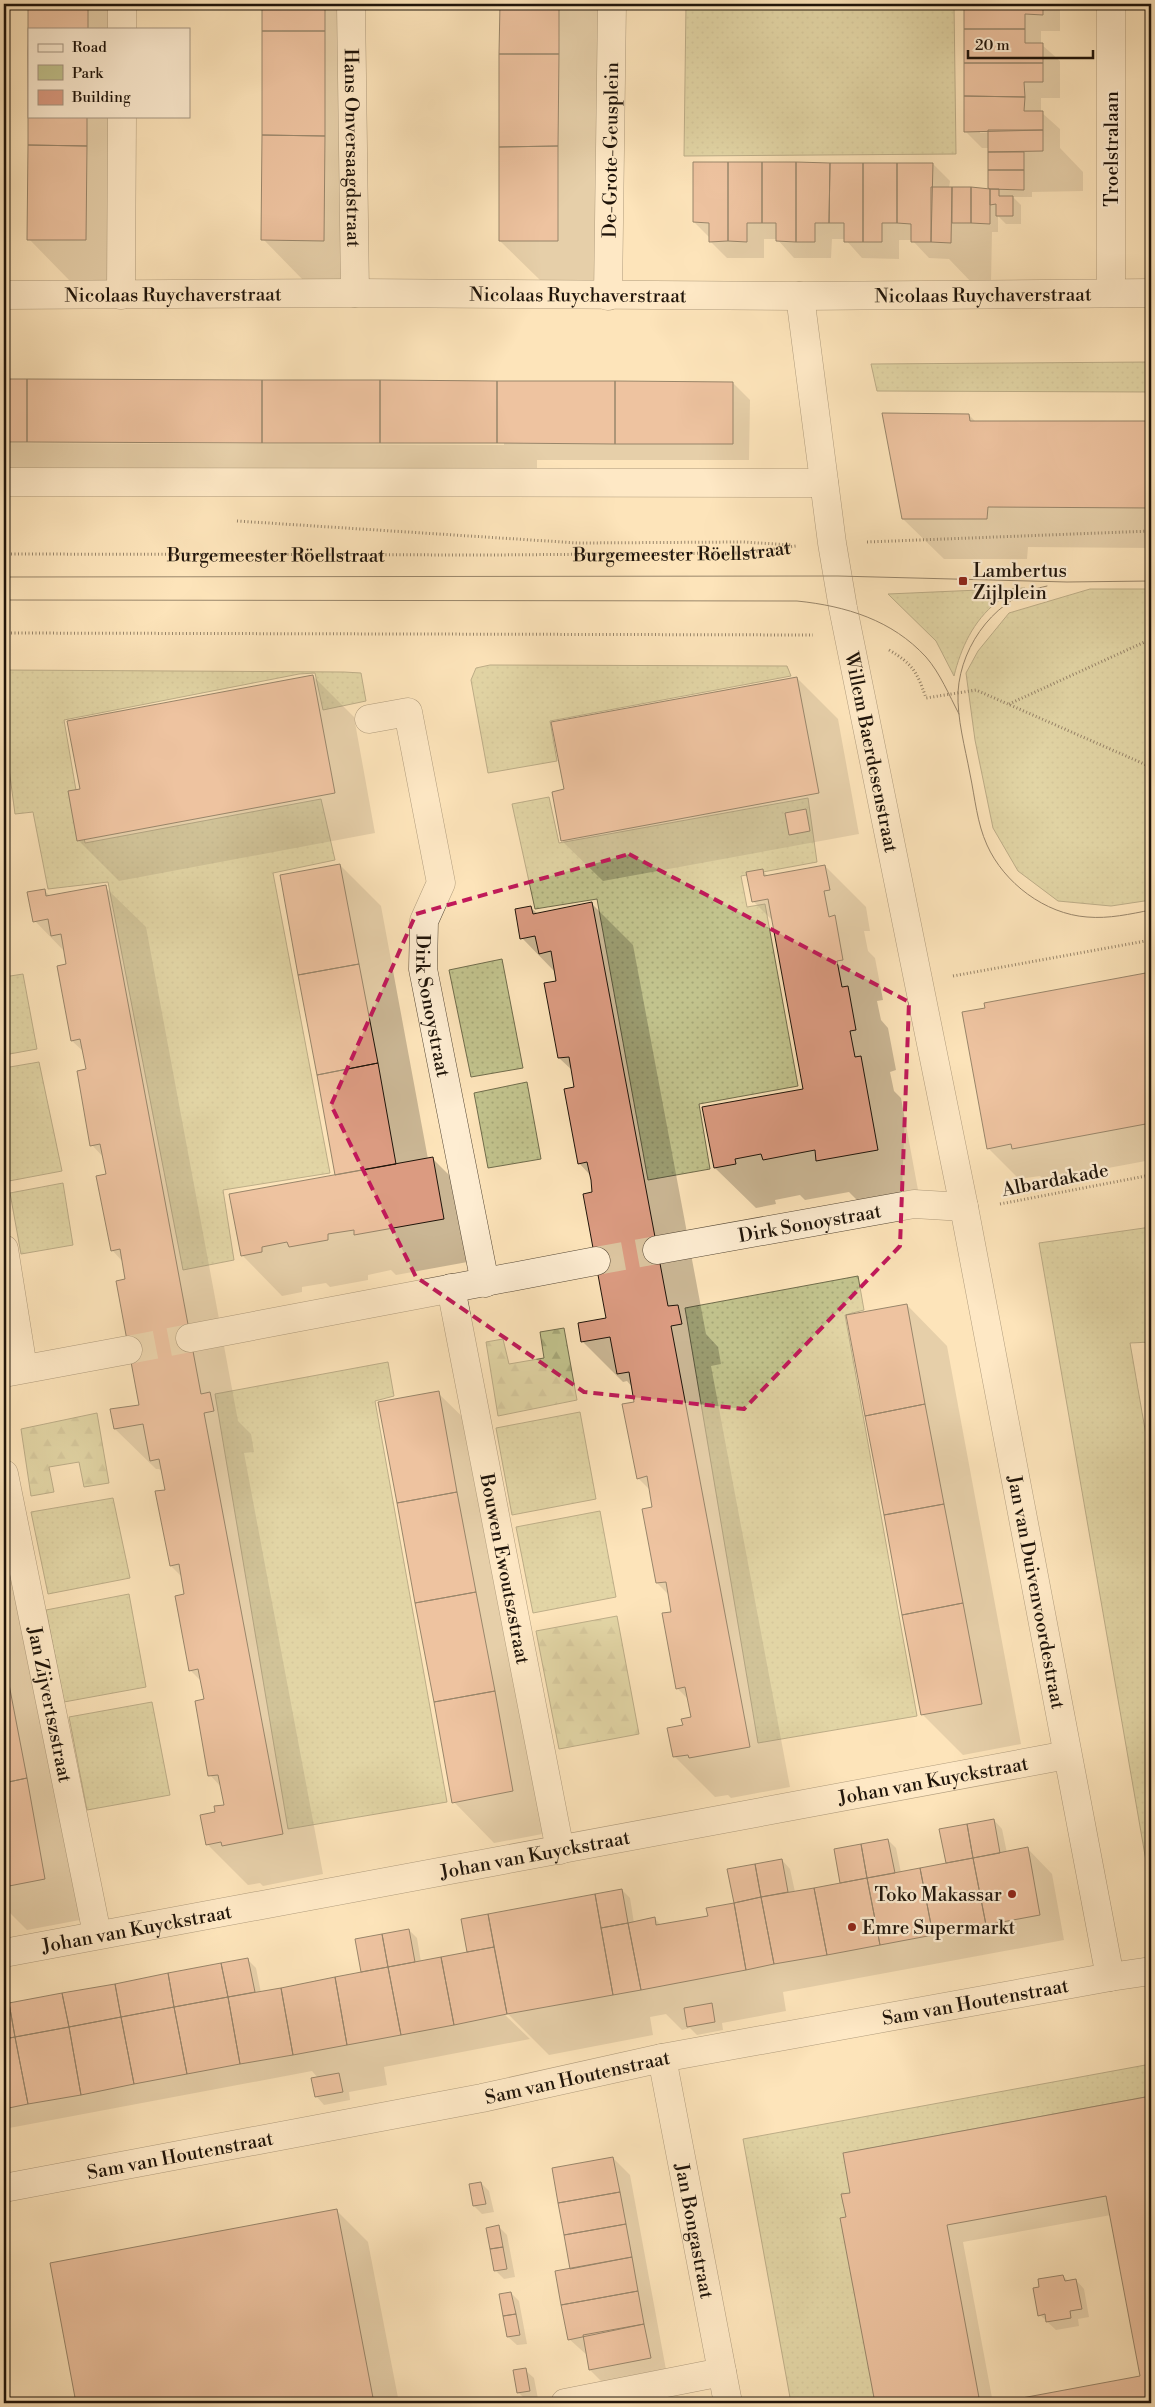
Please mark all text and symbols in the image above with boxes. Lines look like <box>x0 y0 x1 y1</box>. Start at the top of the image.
legend <box>28 28 190 118</box>
scale bar <box>968 28 1092 60</box>
text: 20 m <box>975 36 1010 55</box>
text: Road <box>72 38 107 57</box>
street label: Hans Onversaagdstraat <box>339 48 365 248</box>
street label: De-Grote-Geusplein <box>598 62 624 238</box>
text: Park <box>72 64 104 83</box>
text: Building <box>71 88 131 107</box>
street label: Troelstralaan <box>1100 91 1124 207</box>
street label: Nicolaas Ruychaverstraat <box>64 282 282 308</box>
street label: Nicolaas Ruychaverstraat <box>469 283 687 308</box>
street label: Nicolaas Ruychaverstraat <box>874 283 1092 308</box>
street label: Burgemeester Röellstraat <box>572 536 793 567</box>
street label: Burgemeester Röellstraat <box>166 543 385 568</box>
place label: Lambertus Zijlplein <box>973 559 1067 605</box>
marker: Lambertus Zijlplein <box>957 575 969 587</box>
street label: Willem Baerdesenstraat <box>839 649 903 855</box>
street label: Dirk Sonoystraat <box>410 934 455 1080</box>
street label: Albardakade <box>999 1158 1111 1202</box>
street label: Dirk Sonoystraat <box>736 1199 883 1248</box>
street label: Bouwen Ewoutszstraat <box>474 1471 535 1667</box>
street label: Jan van Duivenvoordestraat <box>1002 1472 1070 1711</box>
street label: Jan Zijvertszstraat <box>22 1623 77 1785</box>
street label: Johan van Kuyckstraat <box>835 1751 1030 1811</box>
street label: Johan van Kuyckstraat <box>437 1826 632 1885</box>
place label: Toko Makassar <box>874 1883 1002 1907</box>
marker: Toko Makassar <box>1006 1888 1018 1900</box>
street label: Johan van Kuyckstraat <box>39 1900 234 1959</box>
place label: Emre Supermarkt <box>862 1916 1015 1940</box>
marker: Emre Supermarkt <box>846 1921 858 1933</box>
street label: Sam van Houtenstraat <box>880 1974 1071 2031</box>
street label: Sam van Houtenstraat <box>483 2046 672 2110</box>
street label: Sam van Houtenstraat <box>85 2127 275 2185</box>
street label: Jan Bongastraat <box>669 2160 719 2301</box>

